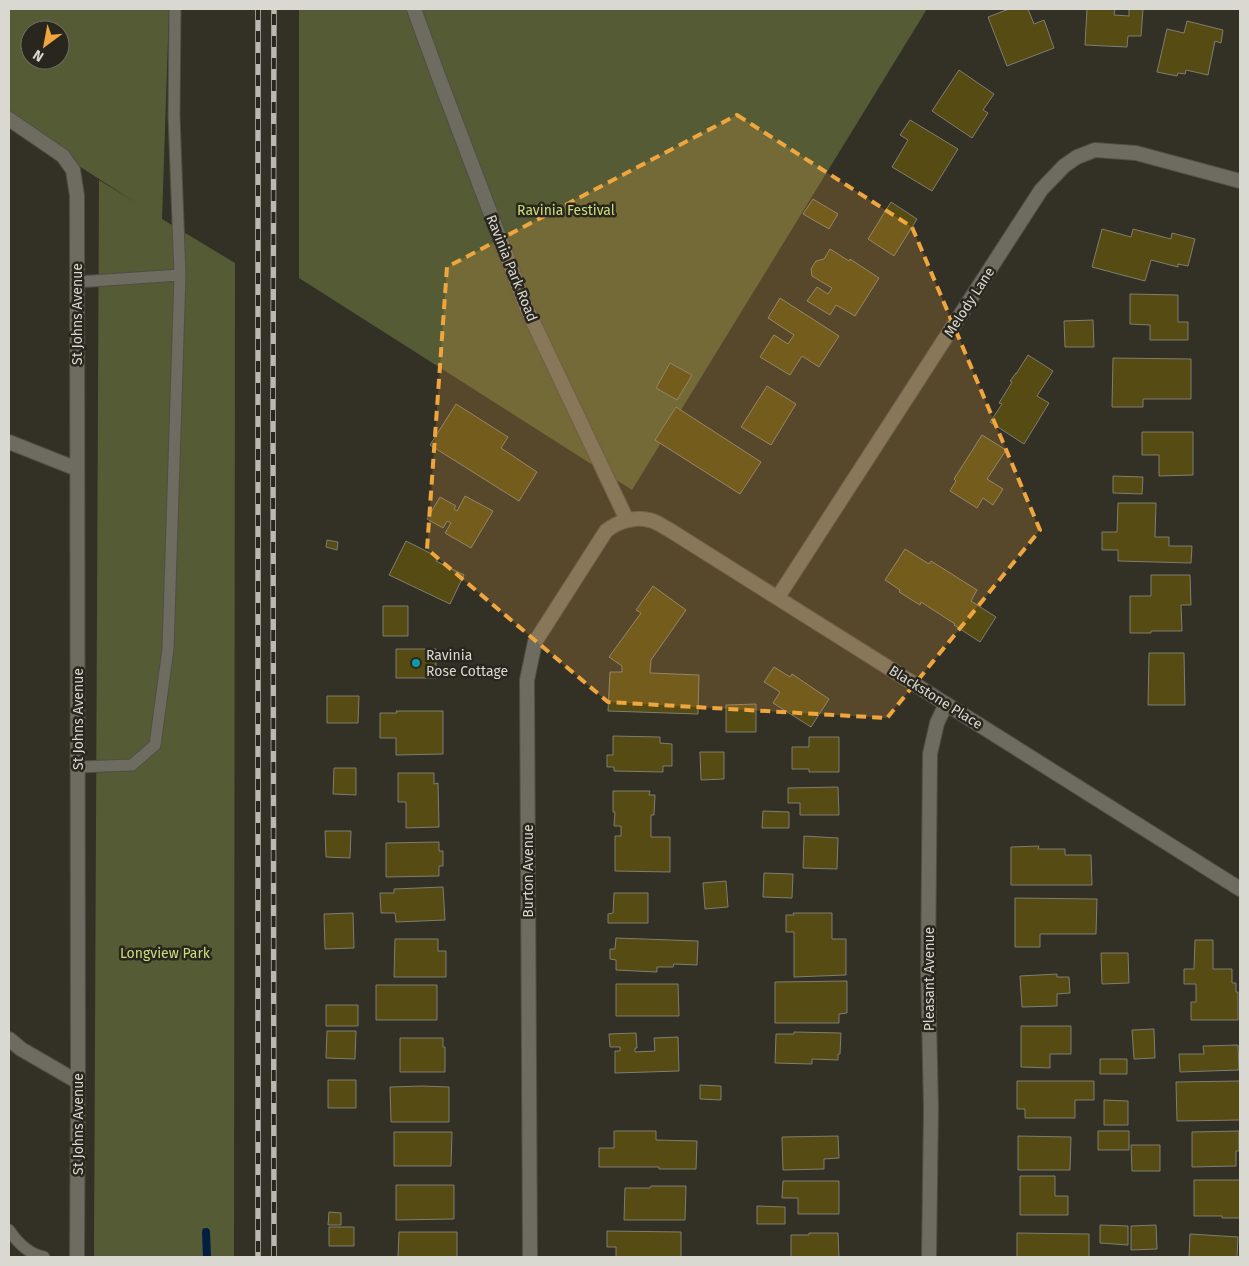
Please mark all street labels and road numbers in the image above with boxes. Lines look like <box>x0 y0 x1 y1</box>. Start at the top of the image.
street label: Ravinia Park Road <box>482 212 541 324</box>
street label: St Johns Avenue <box>69 263 86 365</box>
street label: Melody Lane <box>941 264 998 340</box>
street label: Blackstone Place <box>886 662 986 733</box>
street label: St Johns Avenue <box>70 668 87 770</box>
street label: Burton Avenue <box>520 824 537 918</box>
street label: Pleasant Avenue <box>921 927 938 1031</box>
street label: St Johns Avenue <box>70 1073 87 1175</box>

